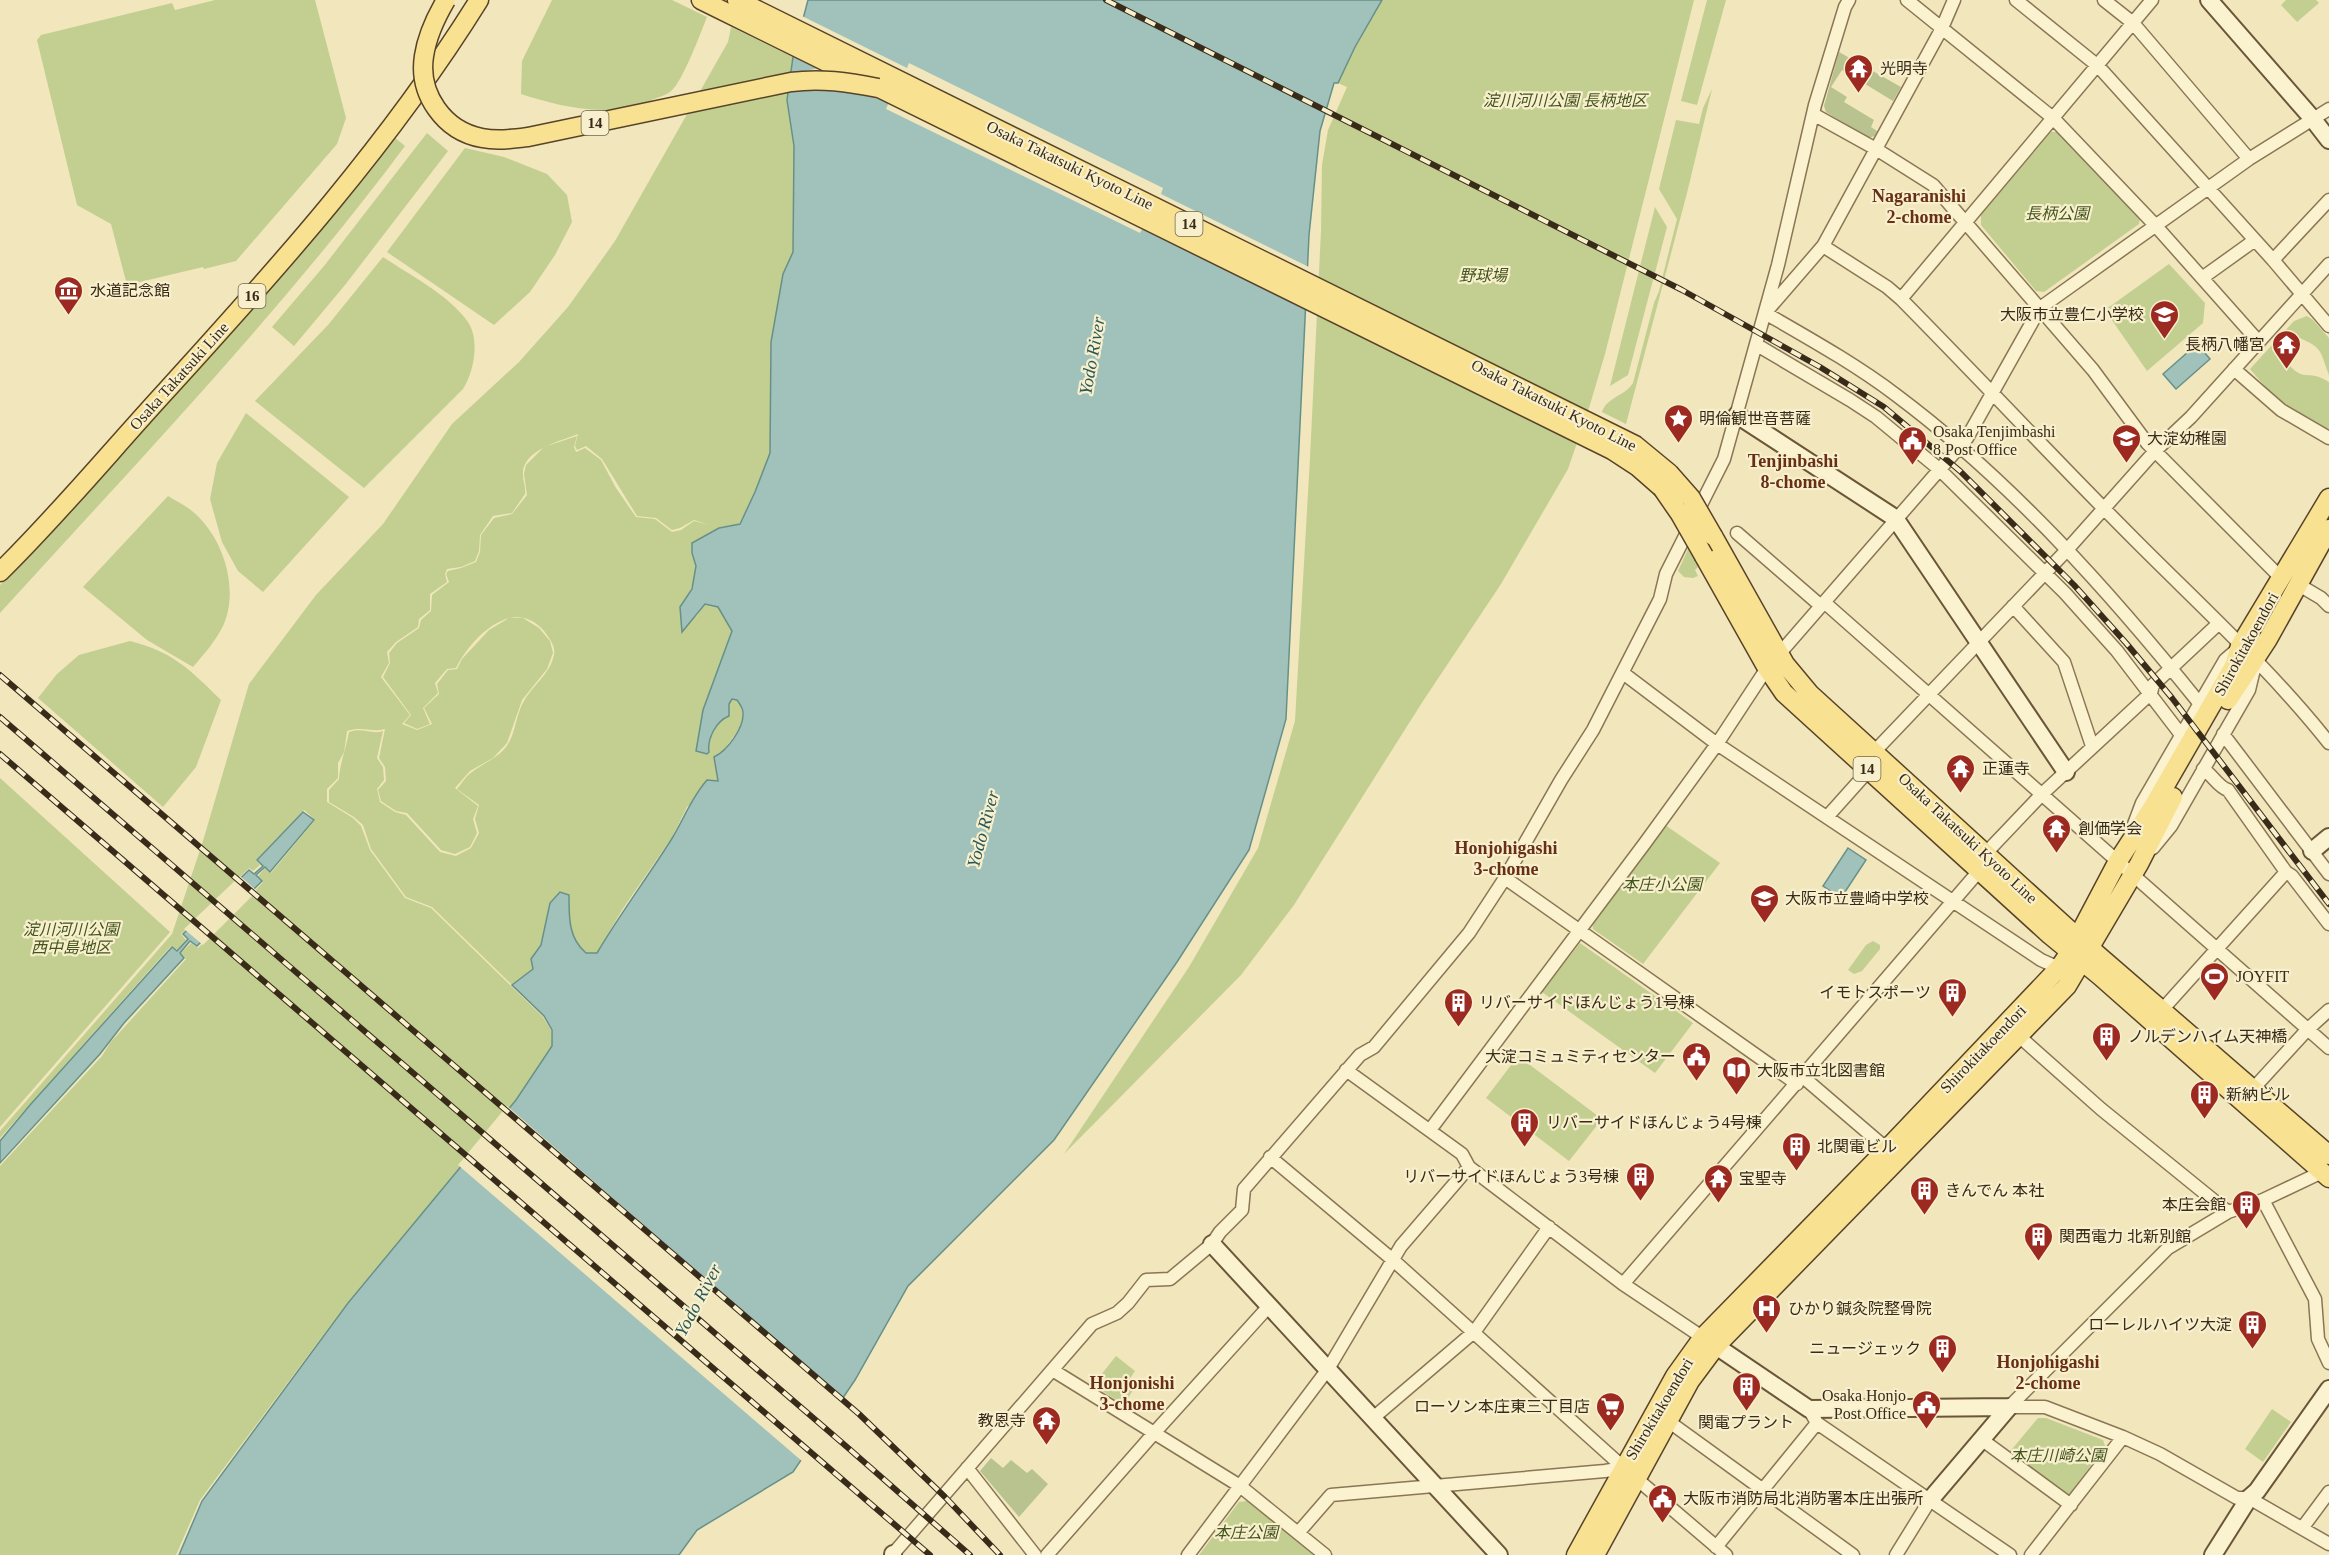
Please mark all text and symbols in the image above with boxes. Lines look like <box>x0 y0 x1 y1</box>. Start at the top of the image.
temple icon: 光明寺 <box>1843 52 1875 94</box>
place label: 光明寺 <box>1880 60 1928 77</box>
park label: 淀川河川公園 長柄地区 <box>1483 92 1649 109</box>
road number: 14 <box>582 111 608 135</box>
street label: Osaka Takatsuki Kyoto Line <box>984 117 1156 214</box>
district label: Nagaranishi 2-chome <box>1872 186 1966 227</box>
park label: 長柄公園 <box>2025 205 2091 222</box>
road number: 14 <box>1176 212 1202 236</box>
park label: 野球場 <box>1459 267 1509 284</box>
museum icon: 水道記念館 <box>53 274 85 316</box>
place label: 水道記念館 <box>90 282 170 299</box>
road number: 16 <box>238 284 266 308</box>
school or university icon: 大阪市立豊仁小学校 <box>2149 298 2181 340</box>
place label: 大阪市立豊仁小学校 <box>2000 306 2144 323</box>
water label: Yodo River <box>1075 314 1109 397</box>
street label: Osaka Takatsuki Line <box>126 319 232 433</box>
temple icon: 長柄八幡宮 <box>2270 328 2302 370</box>
place label: 長柄八幡宮 <box>2185 336 2265 353</box>
street label: Osaka Takatsuki Kyoto Line <box>1468 356 1639 455</box>
place icon: 明倫観世音菩薩 <box>1662 402 1694 444</box>
place label: 明倫観世音菩薩 <box>1699 410 1811 427</box>
school or university icon: 大淀幼稚園 <box>2110 422 2142 464</box>
place label: Osaka Tenjimbashi 8 Post Office <box>1933 423 2056 458</box>
public building icon: Osaka Tenjimbashi 8 Post Office <box>1896 424 1928 466</box>
place label: 大淀幼稚園 <box>2147 430 2227 447</box>
district label: Tenjinbashi 8-chome <box>1748 451 1838 492</box>
street label: Shirokitakoendori <box>2211 589 2282 699</box>
temple icon: 正蓮寺 <box>1945 752 1977 794</box>
road number: 14 <box>1854 757 1880 781</box>
place label: 正蓮寺 <box>1982 760 2030 777</box>
street label: Osaka Takatsuki Kyoto Line <box>1895 769 2041 907</box>
water label: Yodo River <box>963 787 1003 870</box>
temple icon: 創価学会 <box>2041 812 2073 854</box>
place label: 創価学会 <box>2078 820 2142 837</box>
district label: Honjohigashi 3-chome <box>1454 838 1558 879</box>
park label: 本庄小公園 <box>1622 876 1704 893</box>
school or university icon: 大阪市立豊崎中学校 <box>1748 882 1780 924</box>
place label: 大阪市立豊崎中学校 <box>1785 890 1929 907</box>
park label: 淀川河川公園 西中島地区 <box>23 921 121 956</box>
sports icon: JOYFIT <box>2199 960 2231 1002</box>
place label: JOYFIT <box>2236 968 2290 985</box>
building icon: イモトスポーツ <box>1936 976 1968 1018</box>
place label: イモトスポーツ <box>1819 984 1931 1001</box>
building icon: リバーサイドほんじょう1号棟 <box>1442 986 1474 1028</box>
place label: リバーサイドほんじょう1号棟 <box>1479 994 1695 1011</box>
street label: Shirokitakoendori <box>1937 1001 2030 1096</box>
building icon: ノルデンハイム天神橋 <box>2091 1020 2123 1062</box>
place label: ノルデンハイム天神橋 <box>2128 1028 2287 1045</box>
public building icon: 大淀コミュミティセンター <box>1681 1040 1713 1082</box>
place label: 大淀コミュミティセンター <box>1485 1048 1676 1065</box>
library icon: 大阪市立北図書館 <box>1720 1054 1752 1096</box>
place label: 大阪市立北図書館 <box>1757 1062 1885 1079</box>
building icon: 新納ビル <box>2189 1078 2221 1120</box>
place label: 新納ビル <box>2226 1086 2290 1103</box>
building icon: リバーサイドほんじょう4号棟 <box>1509 1106 1541 1148</box>
place label: リバーサイドほんじょう4号棟 <box>1546 1114 1762 1131</box>
building icon: 北関電ビル <box>1780 1130 1812 1172</box>
place label: 北関電ビル <box>1817 1138 1897 1155</box>
building icon: リバーサイドほんじょう3号棟 <box>1624 1160 1656 1202</box>
temple icon: 宝聖寺 <box>1702 1162 1734 1204</box>
place label: リバーサイドほんじょう3号棟 <box>1403 1168 1619 1185</box>
place label: 宝聖寺 <box>1739 1170 1787 1187</box>
building icon: きんでん 本社 <box>1908 1174 1940 1216</box>
place label: きんでん 本社 <box>1945 1182 2044 1199</box>
building icon: 本庄会館 <box>2231 1188 2263 1230</box>
place label: 本庄会館 <box>2162 1196 2226 1213</box>
building icon: 関西電力 北新別館 <box>2022 1220 2054 1262</box>
place label: 関西電力 北新別館 <box>2059 1228 2191 1245</box>
water label: Yodo River <box>671 1260 726 1340</box>
hospital icon: ひかり鍼灸院整骨院 <box>1751 1292 1783 1334</box>
place label: ひかり鍼灸院整骨院 <box>1788 1300 1932 1317</box>
building icon: ローレルハイツ大淀 <box>2237 1308 2269 1350</box>
place label: ローレルハイツ大淀 <box>2088 1316 2232 1333</box>
building icon: ニュージェック <box>1926 1332 1958 1374</box>
place label: ニュージェック <box>1809 1340 1921 1357</box>
district label: Honjohigashi 2-chome <box>1996 1352 2100 1393</box>
street label: Shirokitakoendori <box>1622 1355 1696 1463</box>
building icon: 関電プラント <box>1730 1370 1762 1412</box>
district label: Honjonishi 3-chome <box>1089 1373 1175 1414</box>
place label: Osaka Honjo Post Office <box>1822 1387 1906 1422</box>
public building icon: Osaka Honjo Post Office <box>1911 1388 1943 1430</box>
supermarket icon: ローソン本庄東三丁目店 <box>1595 1390 1627 1432</box>
place label: ローソン本庄東三丁目店 <box>1414 1398 1590 1415</box>
temple icon: 教恩寺 <box>1031 1404 1063 1446</box>
place label: 教恩寺 <box>978 1412 1026 1429</box>
place label: 関電プラント <box>1698 1414 1794 1431</box>
park label: 本庄川崎公園 <box>2010 1447 2108 1464</box>
public building icon: 大阪市消防局北消防署本庄出張所 <box>1646 1482 1678 1524</box>
place label: 大阪市消防局北消防署本庄出張所 <box>1683 1490 1923 1507</box>
park label: 本庄公園 <box>1214 1524 1280 1541</box>

